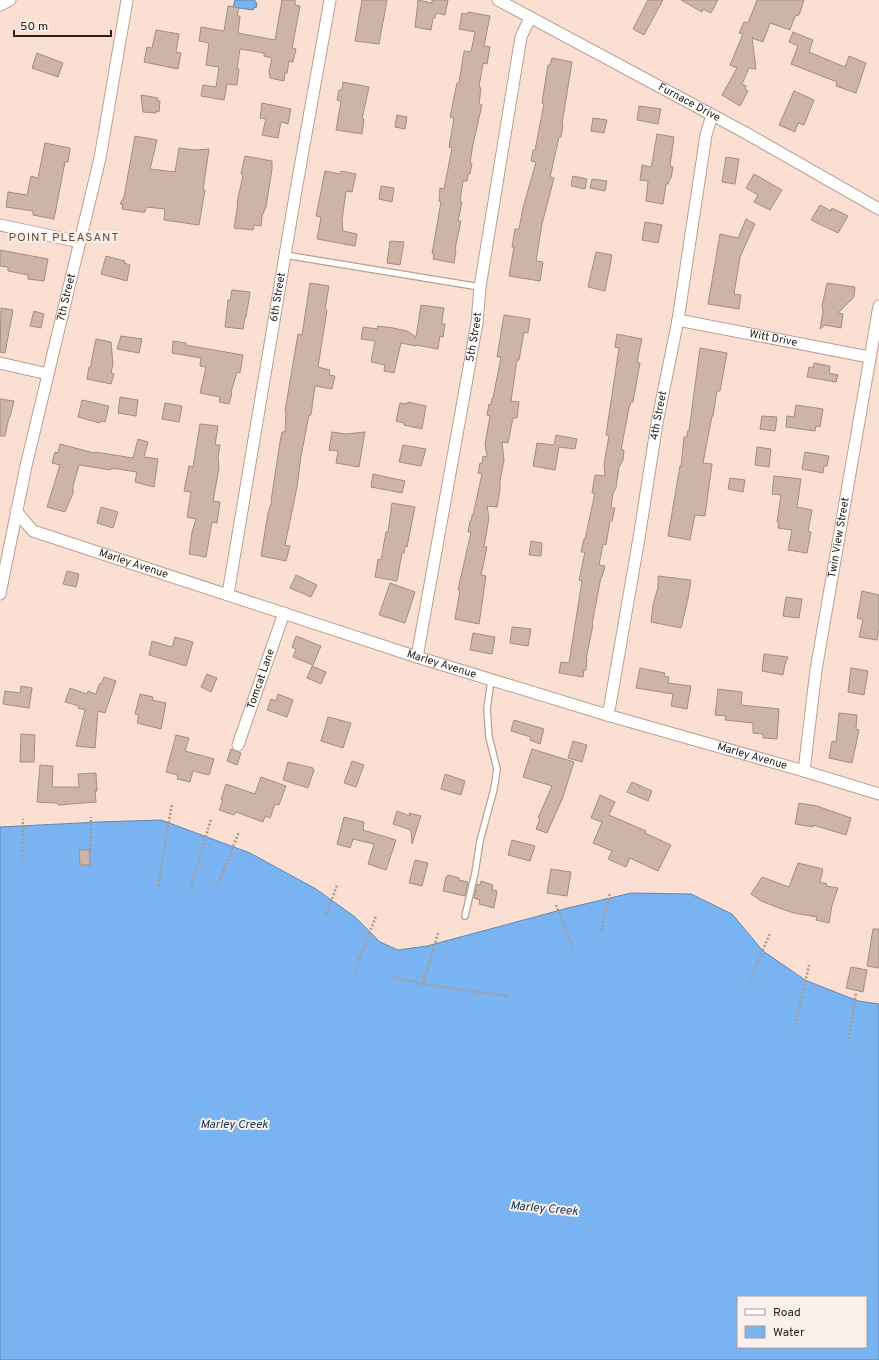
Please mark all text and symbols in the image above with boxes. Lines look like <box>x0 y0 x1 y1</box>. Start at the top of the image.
scale bar <box>14 12 111 38</box>
text: 50 m <box>20 19 48 35</box>
street label: Furnace Drive <box>656 80 723 125</box>
district label: POINT PLEASANT <box>8 230 120 246</box>
street label: 7th Street <box>54 272 79 323</box>
street label: 6th Street <box>267 272 289 323</box>
street label: 5th Street <box>463 312 485 363</box>
street label: Witt Drive <box>748 327 799 350</box>
street label: 4th Street <box>647 390 670 441</box>
street label: Twin View Street <box>825 496 853 579</box>
street label: Marley Avenue <box>97 546 170 582</box>
street label: Tomcat Lane <box>244 647 278 711</box>
street label: Marley Avenue <box>405 647 478 682</box>
street label: Marley Avenue <box>716 740 789 773</box>
water label: Marley Creek <box>200 1117 269 1133</box>
water label: Marley Creek <box>510 1198 579 1220</box>
legend <box>737 1296 867 1348</box>
text: Road <box>773 1305 801 1321</box>
text: Water <box>773 1325 805 1341</box>

